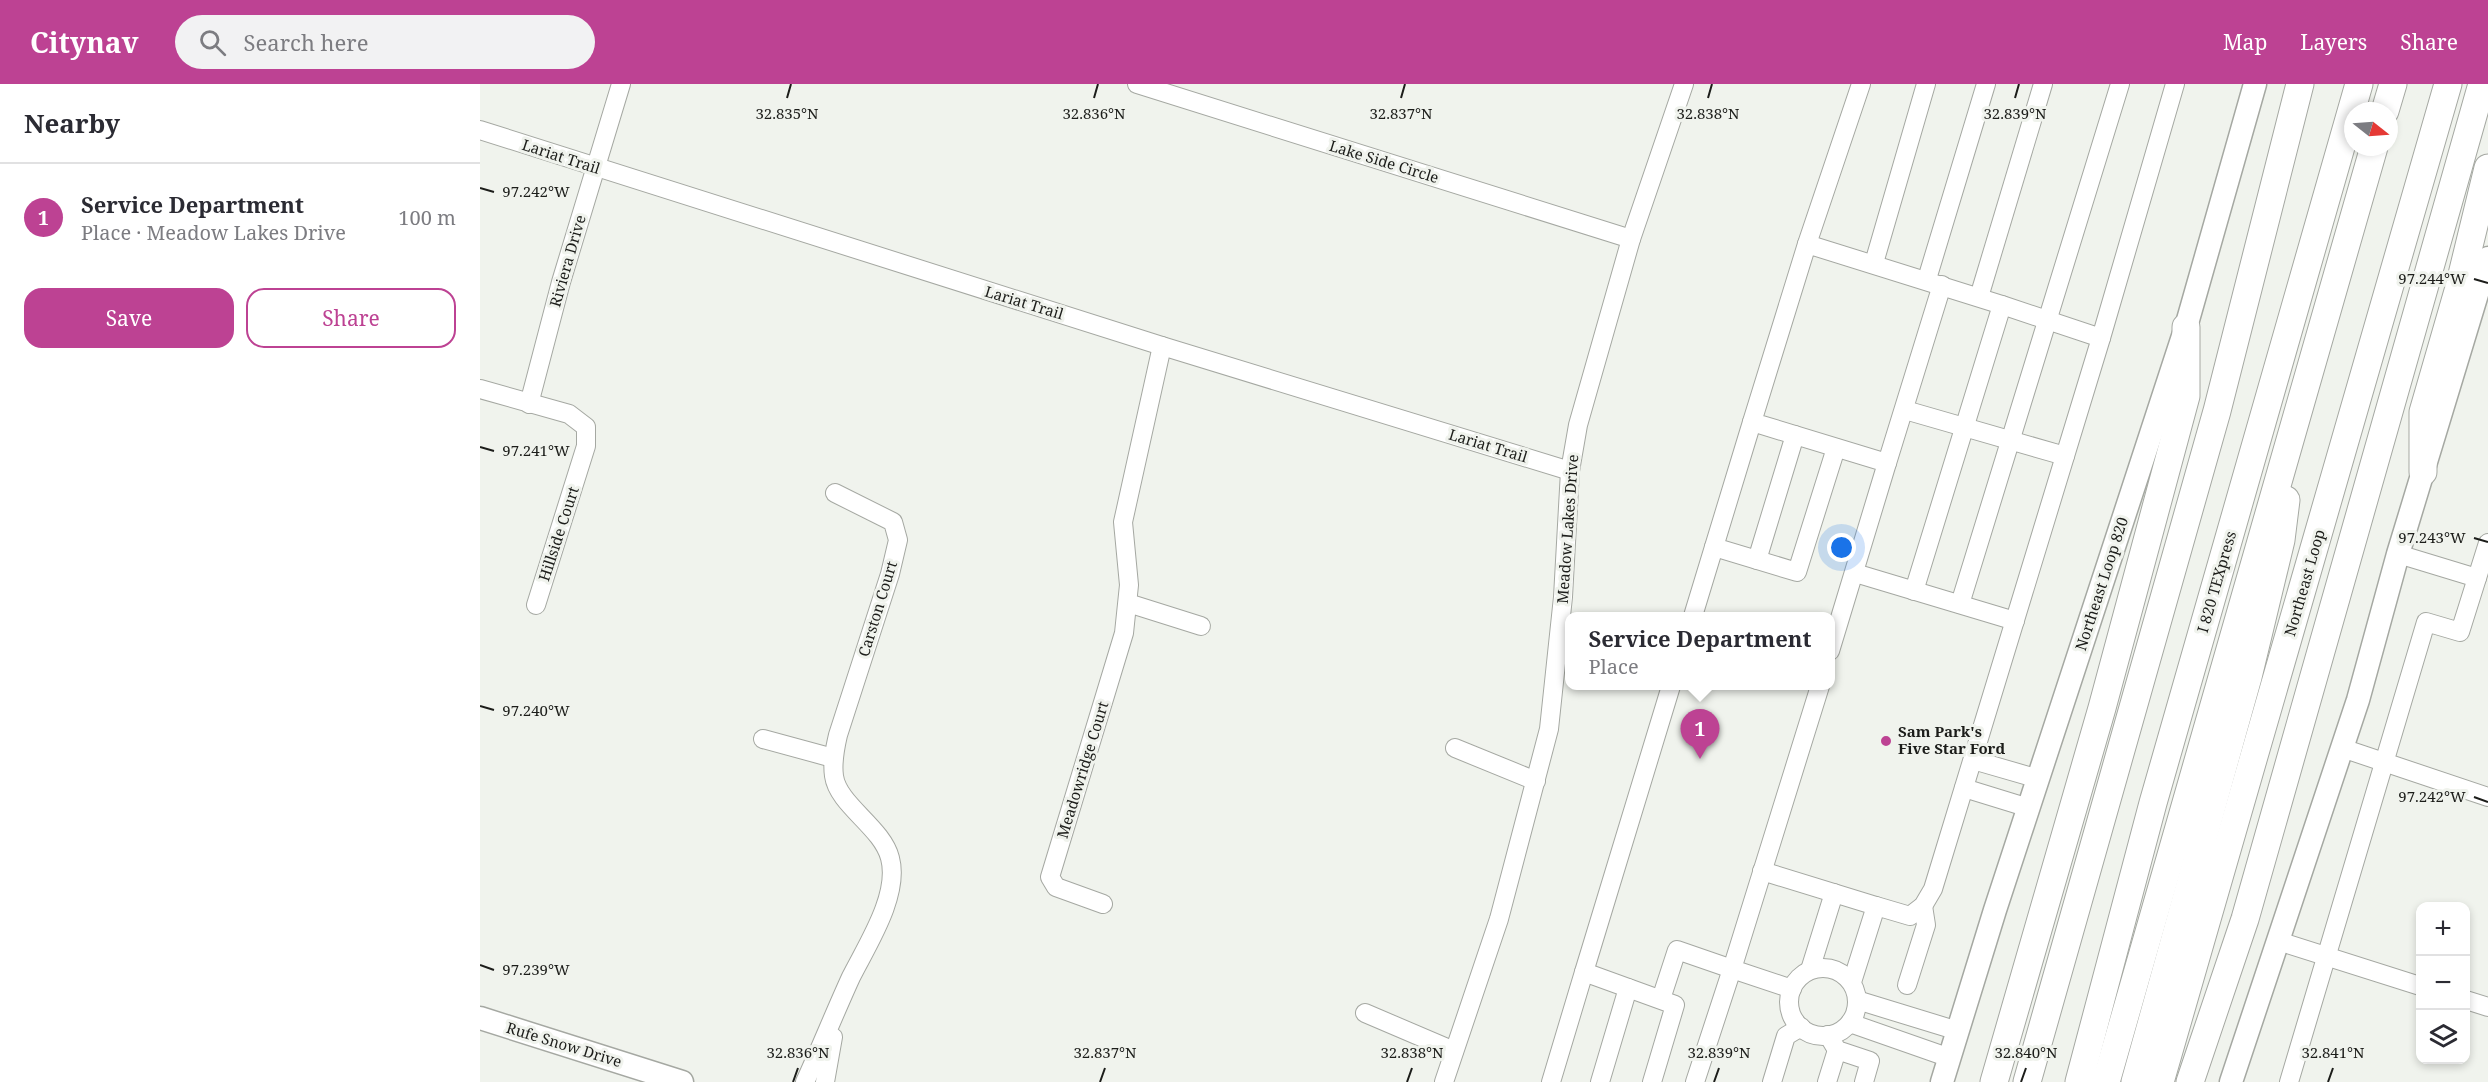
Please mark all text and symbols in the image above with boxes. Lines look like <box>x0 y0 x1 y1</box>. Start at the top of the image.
search box <box>175 15 595 69</box>
text: Citynav <box>30 23 139 61</box>
icon: search <box>196 26 229 59</box>
text: Search here <box>244 27 368 57</box>
text: Map <box>2223 28 2267 56</box>
text: Layers <box>2300 28 2367 56</box>
text: Share <box>2400 28 2458 56</box>
north arrow <box>2344 102 2398 156</box>
text: 32.835°N <box>755 103 819 123</box>
text: 32.836°N <box>1062 103 1126 123</box>
text: 32.837°N <box>1369 103 1433 123</box>
text: 32.838°N <box>1676 103 1740 123</box>
text: 32.839°N <box>1983 103 2047 123</box>
text: Nearby <box>24 105 120 141</box>
street label: Lariat Trail <box>520 134 603 178</box>
street label: Lake Side Circle <box>1327 135 1441 187</box>
text: 97.242°W <box>502 181 570 201</box>
text: Service Department <box>81 189 304 219</box>
text: 1 <box>38 204 49 231</box>
text: 100 m <box>398 204 456 231</box>
street label: Riviera Drive <box>544 212 590 309</box>
text: Place · Meadow Lakes Drive <box>81 219 346 246</box>
text: 97.244°W <box>2398 268 2466 288</box>
street label: Lariat Trail <box>983 281 1066 324</box>
button: Save <box>24 288 234 348</box>
button: Share <box>246 288 456 348</box>
street label: Lariat Trail <box>1447 424 1530 467</box>
text: 97.241°W <box>502 440 570 460</box>
street label: Meadow Lakes Drive <box>1552 454 1582 604</box>
street label: Hillside Court <box>533 484 583 584</box>
street label: Northeast Loop 820 <box>2070 514 2132 653</box>
street label: Northeast Loop <box>2279 527 2329 638</box>
text: 97.243°W <box>2398 527 2466 547</box>
street label: I 820 TEXpress <box>2192 528 2240 635</box>
your location <box>1827 533 1856 562</box>
street label: Carston Court <box>853 559 901 659</box>
popup <box>1565 612 1835 690</box>
text: Service Department <box>1589 623 1811 653</box>
text: Place <box>1589 653 1639 680</box>
street label: Meadowridge Court <box>1052 699 1112 841</box>
text: 97.240°W <box>502 700 570 720</box>
pin: 1 <box>1680 710 1720 759</box>
place label: Sam Park's Five Star Ford <box>1898 721 2005 758</box>
marker: Sam Park's Five Star Ford <box>1879 734 1893 748</box>
text: 97.242°W <box>2398 786 2466 806</box>
map controls <box>2416 902 2470 1064</box>
button: + <box>2416 902 2470 956</box>
button: − <box>2416 956 2470 1010</box>
text: 97.239°W <box>502 959 570 979</box>
button: layers <box>2416 1010 2470 1064</box>
street label: Rufe Snow Drive <box>504 1017 624 1071</box>
text: 32.836°N <box>766 1042 830 1062</box>
text: 32.837°N <box>1073 1042 1137 1062</box>
text: 32.838°N <box>1380 1042 1444 1062</box>
text: 32.839°N <box>1687 1042 1751 1062</box>
text: 32.840°N <box>1994 1042 2058 1062</box>
text: 32.841°N <box>2301 1042 2365 1062</box>

